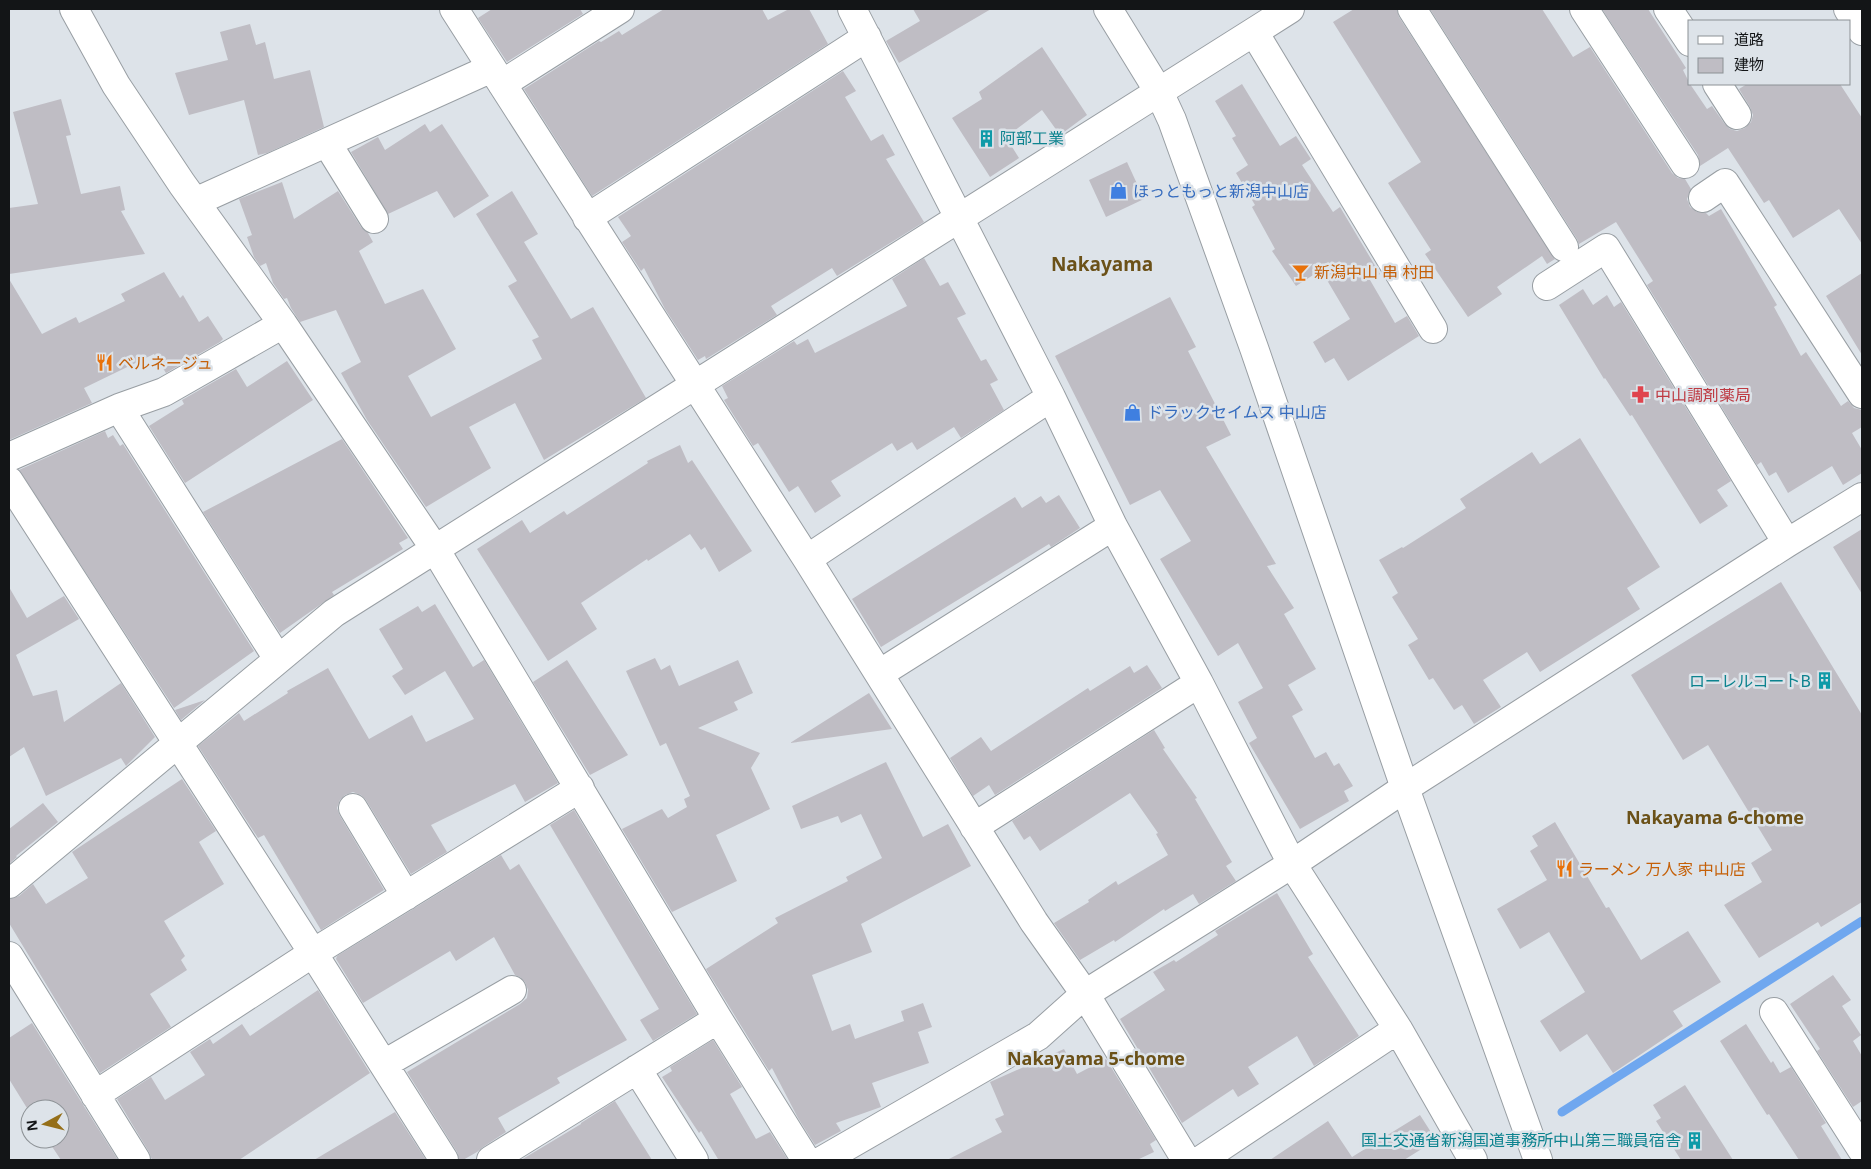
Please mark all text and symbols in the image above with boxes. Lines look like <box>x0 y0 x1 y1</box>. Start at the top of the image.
legend <box>1688 20 1851 85</box>
text: 道路 <box>1734 29 1764 49</box>
text: 建物 <box>1734 54 1764 74</box>
place label: 阿部工業 <box>1000 127 1064 149</box>
building icon: 阿部工業 <box>976 128 996 148</box>
place label: ほっともっと新潟中山店 <box>1133 180 1309 202</box>
shop icon: ほっともっと新潟中山店 <box>1109 181 1129 201</box>
district label: Nakayama <box>1051 251 1153 277</box>
place label: 新潟中山 串 村田 <box>1314 261 1434 283</box>
bar icon: 新潟中山 串 村田 <box>1290 262 1310 282</box>
place label: ベルネージュ <box>118 352 213 374</box>
restaurant icon: ベルネージュ <box>94 353 114 373</box>
place label: 中山調剤薬局 <box>1655 384 1751 406</box>
pharmacy icon: 中山調剤薬局 <box>1631 385 1651 405</box>
place label: ドラックセイムス 中山店 <box>1147 401 1327 423</box>
shop icon: ドラックセイムス 中山店 <box>1123 402 1143 422</box>
place label: ローレルコートB <box>1689 670 1811 692</box>
building icon: ローレルコートB <box>1815 671 1835 691</box>
district label: Nakayama 6-chome <box>1626 805 1804 829</box>
place label: ラーメン 万人家 中山店 <box>1578 858 1746 880</box>
restaurant icon: ラーメン 万人家 中山店 <box>1554 859 1574 879</box>
district label: Nakayama 5-chome <box>1007 1046 1185 1070</box>
north arrow <box>20 1099 70 1149</box>
text: N <box>21 1119 42 1132</box>
place label: 国土交通省新潟国道事務所中山第三職員宿舎 <box>1361 1129 1681 1151</box>
building icon: 国土交通省新潟国道事務所中山第三職員宿舎 <box>1685 1130 1705 1150</box>

